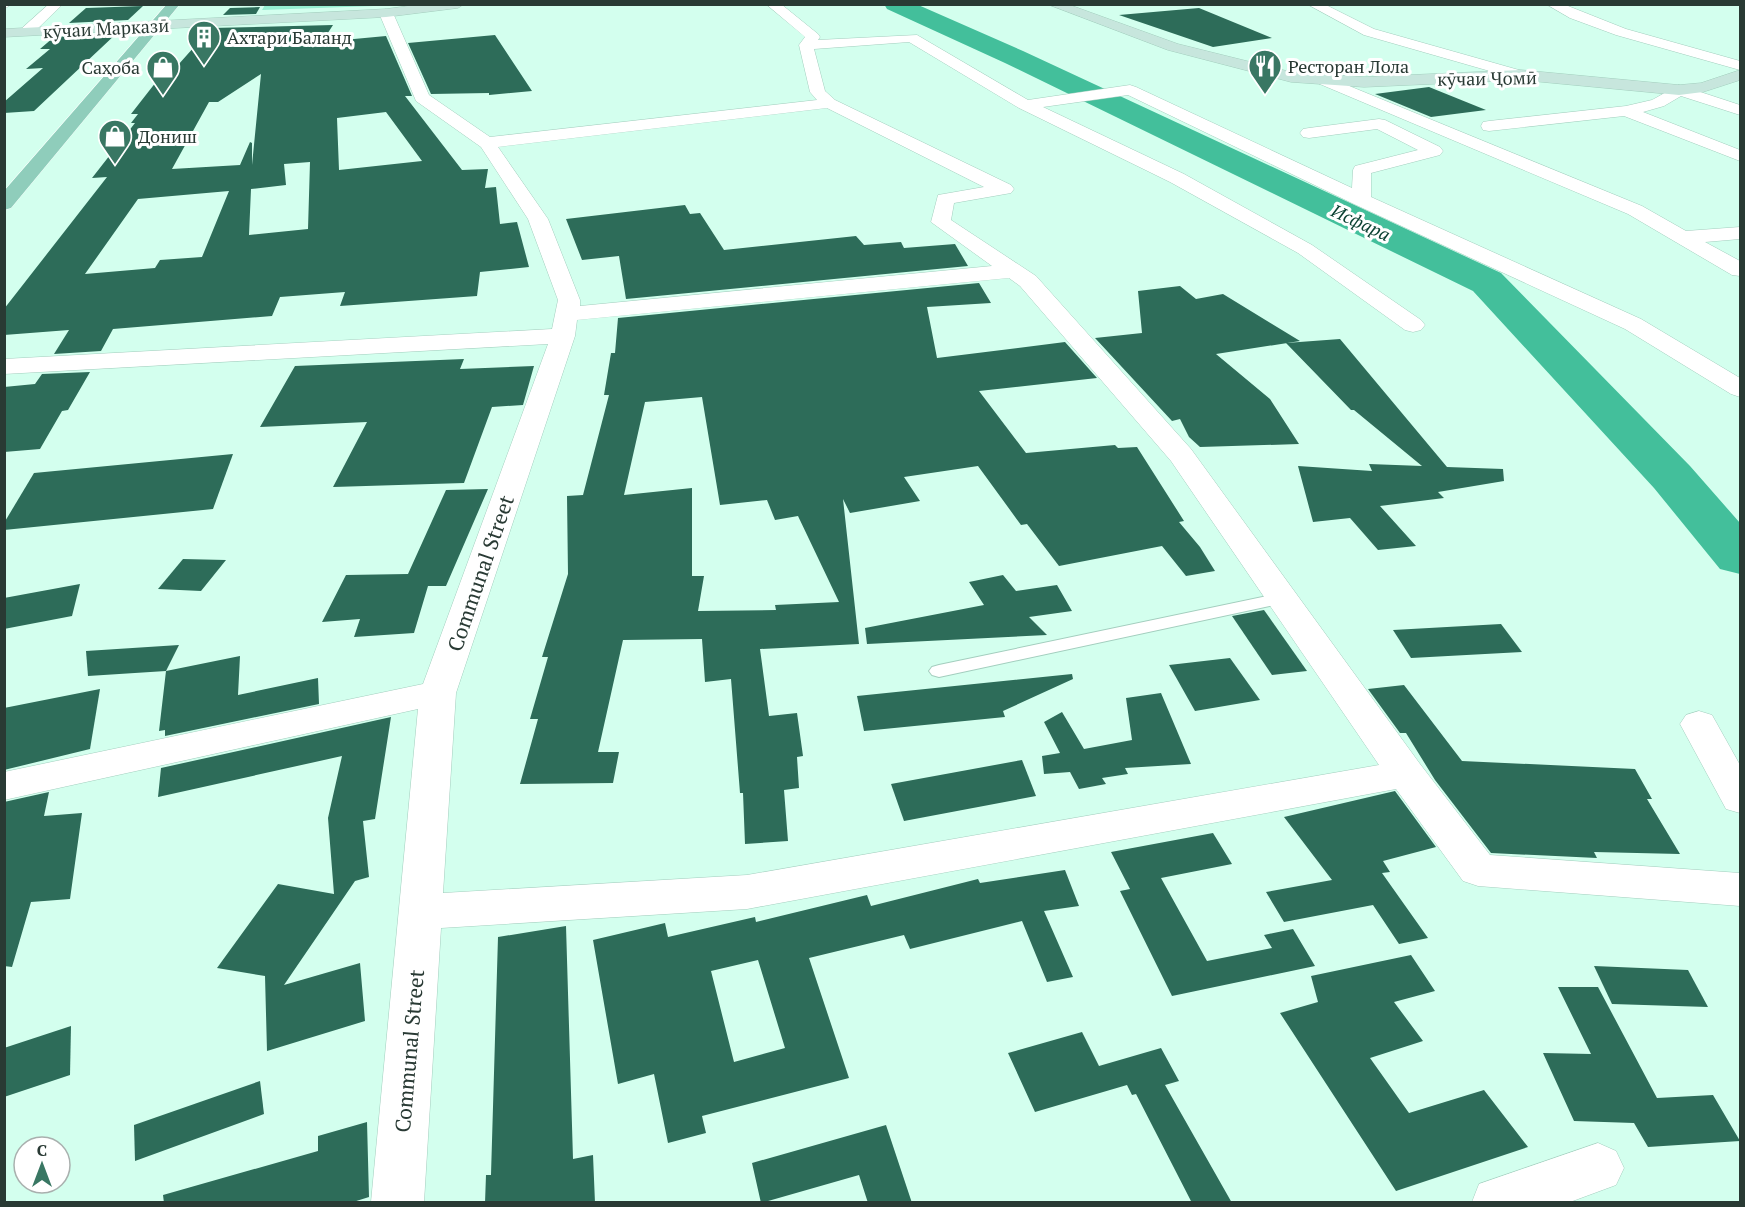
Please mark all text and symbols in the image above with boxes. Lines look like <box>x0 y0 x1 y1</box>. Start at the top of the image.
street label: кӯчаи Марказӣ <box>42 13 170 43</box>
building icon: Ахтари Баланд <box>186 19 222 66</box>
place label: Ахтари Баланд <box>227 25 352 49</box>
restaurant icon: Ресторан Лола <box>1247 48 1283 95</box>
shop icon: Саҳоба <box>145 49 181 96</box>
place label: Ресторан Лола <box>1288 54 1409 78</box>
place label: Саҳоба <box>81 55 140 79</box>
street label: кӯчаи Ҷомӣ <box>1437 65 1537 91</box>
shop icon: Дониш <box>97 118 133 165</box>
place label: Дониш <box>138 124 197 148</box>
water label: Исфара <box>1327 198 1394 246</box>
street label: Communal Street <box>440 491 520 655</box>
street label: Communal Street <box>388 968 430 1134</box>
north arrow <box>12 1135 72 1195</box>
text: С <box>37 1139 47 1161</box>

